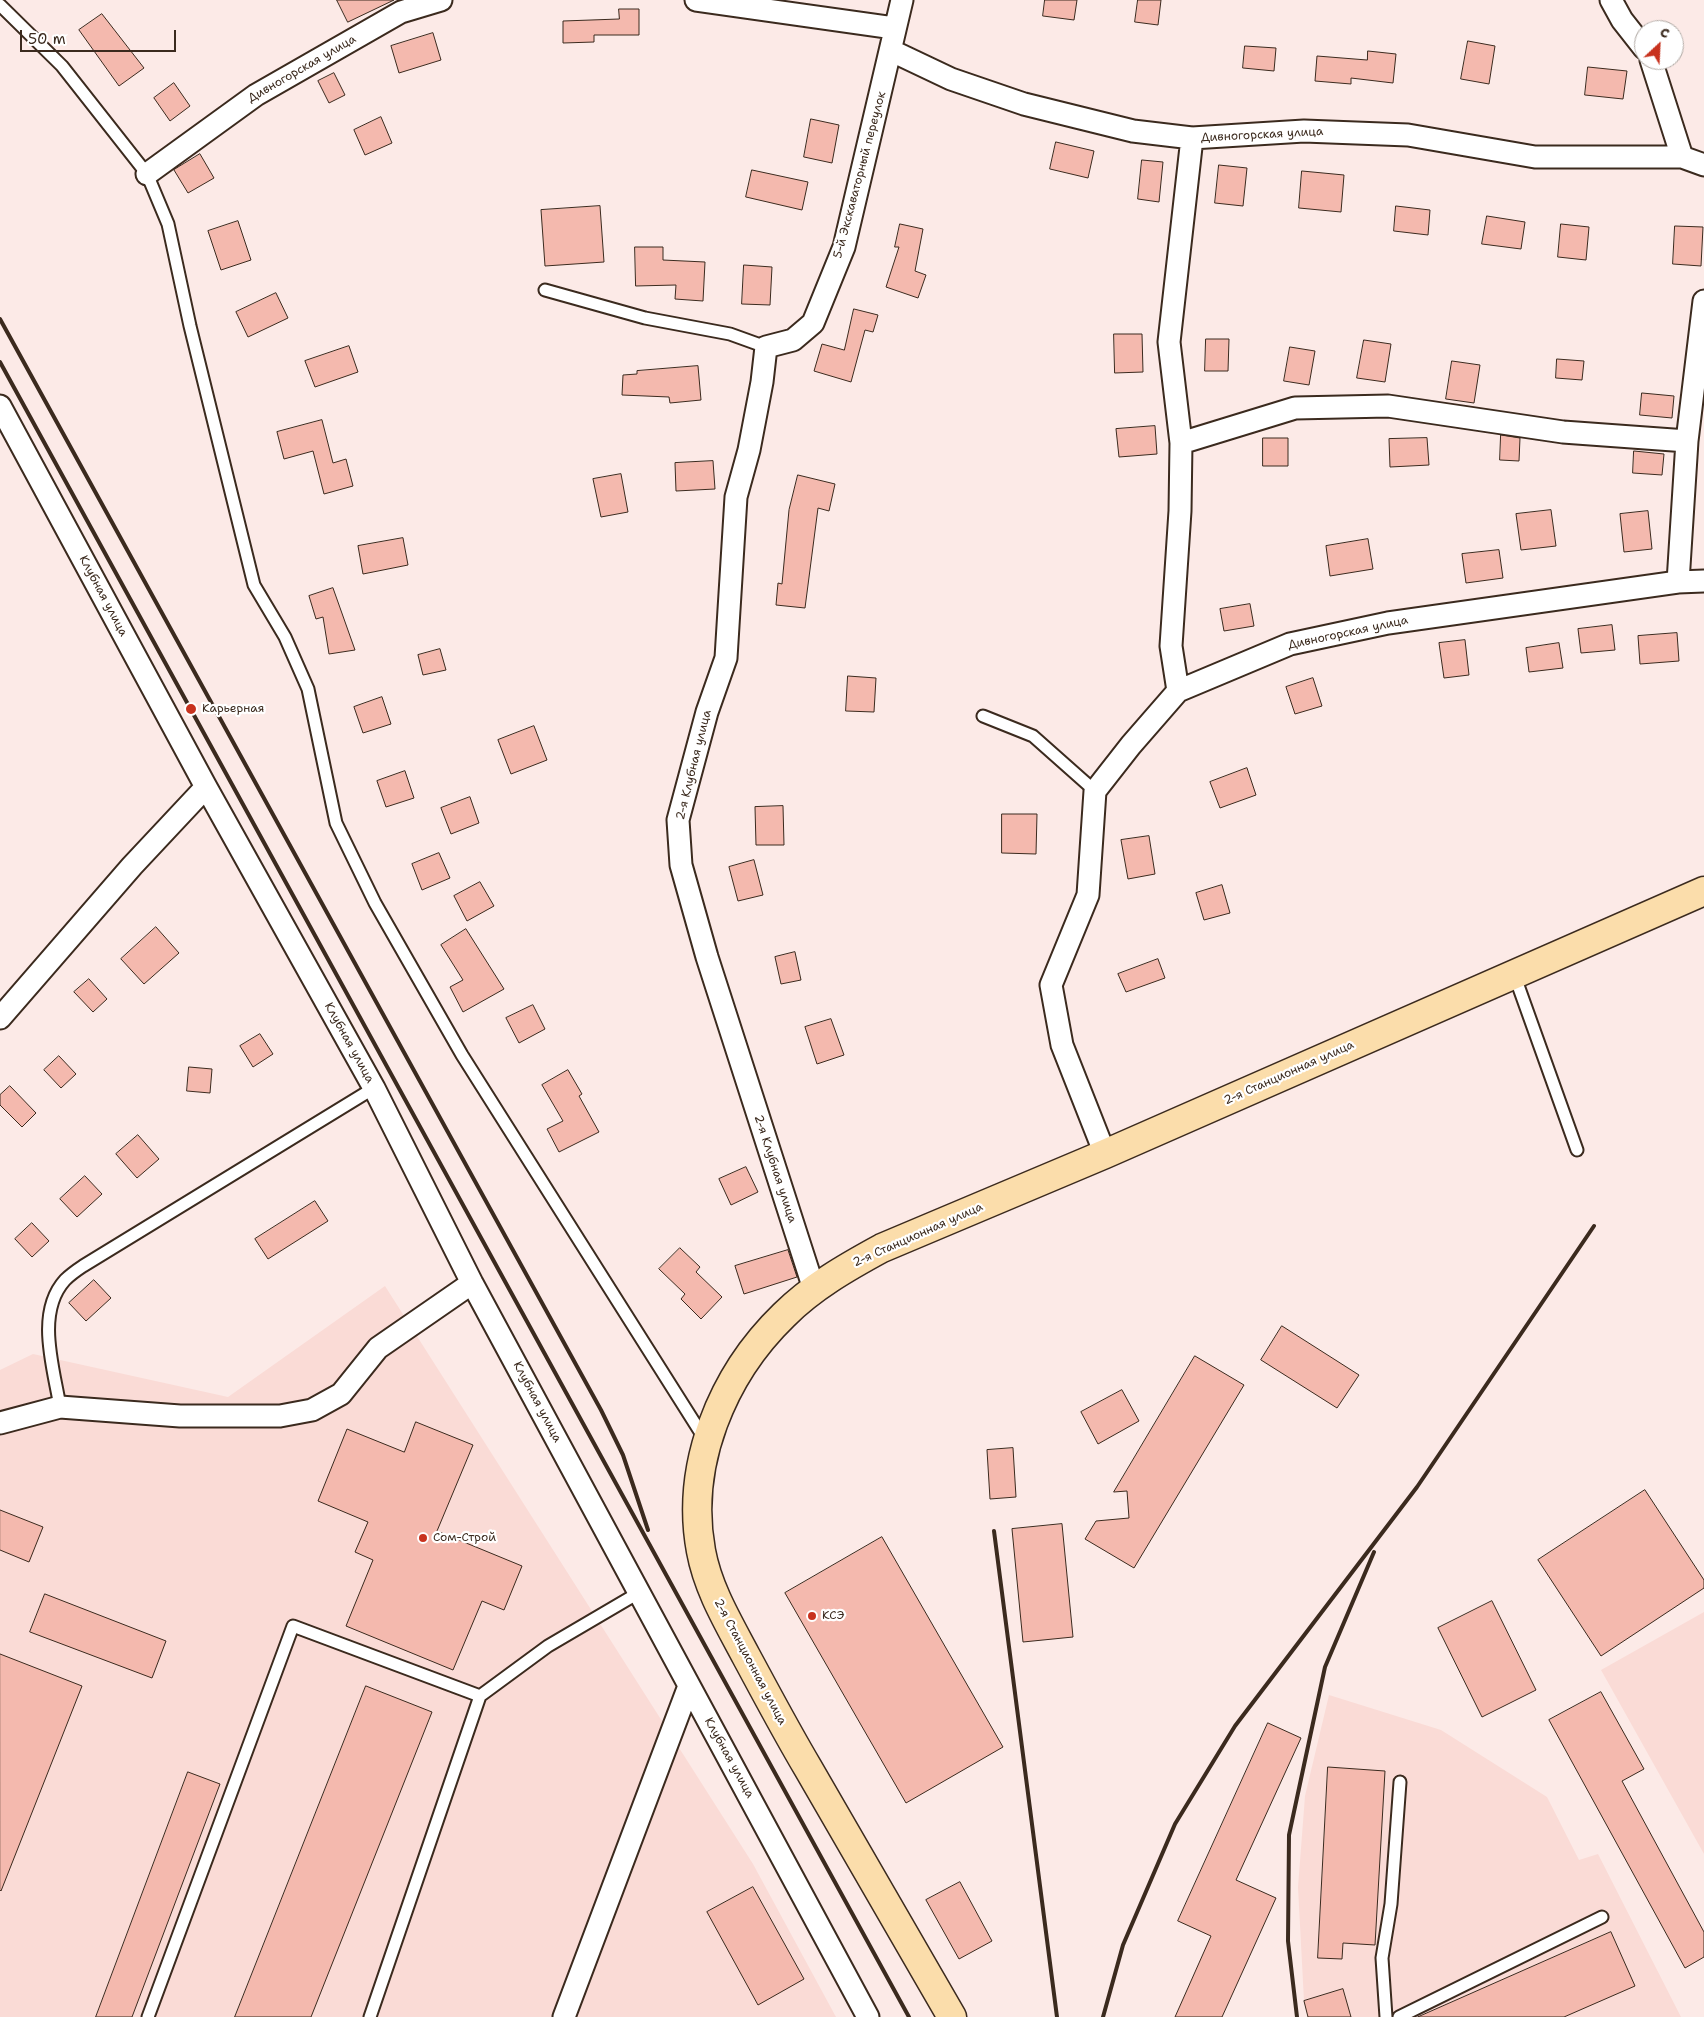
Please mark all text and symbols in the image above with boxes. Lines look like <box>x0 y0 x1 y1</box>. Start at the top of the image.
scale bar <box>22 20 179 52</box>
north arrow <box>1634 20 1684 70</box>
text: С <box>1657 22 1673 42</box>
text: 50 m <box>28 29 66 49</box>
street label: Дивногорская улица <box>245 32 359 106</box>
street label: 5-й Экскаваторный переулок <box>831 90 889 260</box>
street label: Дивногорская улица <box>1200 125 1324 145</box>
street label: Клубная улица <box>76 553 130 639</box>
street label: Дивногорская улица <box>1286 613 1410 653</box>
marker: Карьерная <box>184 702 198 716</box>
place label: Карьерная <box>202 702 264 716</box>
street label: 2-я Клубная улица <box>673 709 715 821</box>
street label: Клубная улица <box>321 1000 377 1086</box>
street label: 2-я Станционная улица <box>1222 1038 1356 1108</box>
street label: 2-я Клубная улица <box>751 1113 799 1225</box>
street label: 2-я Станционная улица <box>851 1200 985 1270</box>
street label: Клубная улица <box>510 1359 564 1445</box>
place label: Сом-Строй <box>433 1531 496 1545</box>
marker: Сом-Строй <box>417 1532 429 1544</box>
street label: 2-я Станционная улица <box>711 1596 789 1728</box>
place label: КСЭ <box>822 1609 844 1623</box>
marker: КСЭ <box>806 1610 818 1622</box>
street label: Клубная улица <box>701 1715 757 1801</box>

